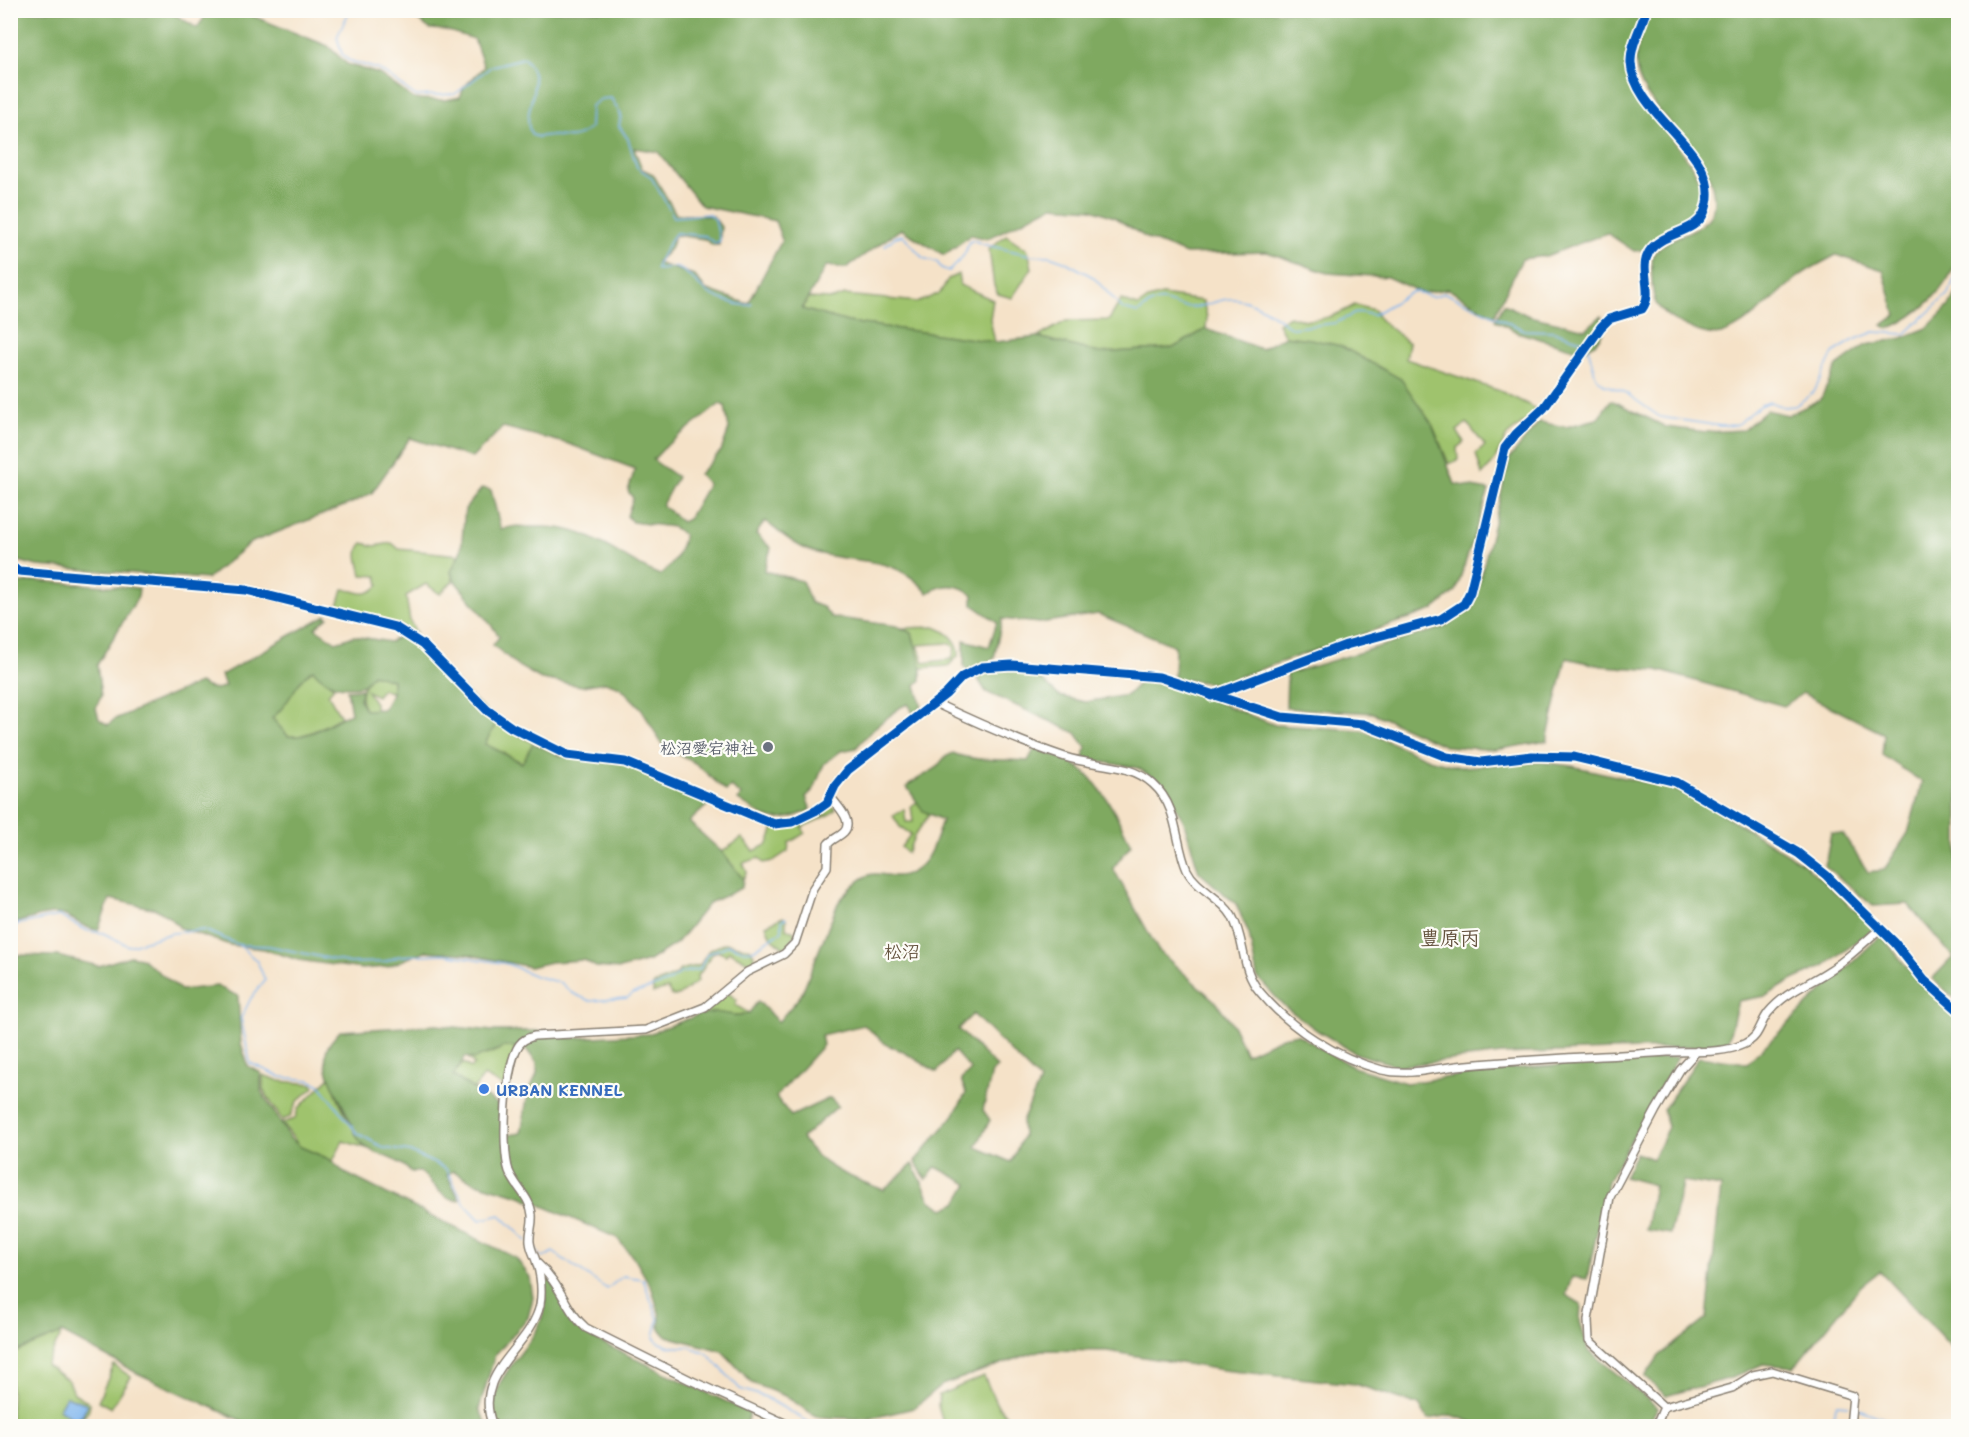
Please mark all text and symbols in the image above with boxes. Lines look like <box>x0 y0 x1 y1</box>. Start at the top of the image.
place label: 松沼愛宕神社 <box>660 737 756 758</box>
marker: 松沼愛宕神社 <box>761 740 775 754</box>
district label: 豊原丙 <box>1420 924 1480 950</box>
district label: 松沼 <box>884 939 920 963</box>
place label: URBAN KENNEL <box>496 1079 623 1100</box>
marker: URBAN KENNEL <box>477 1082 491 1096</box>

